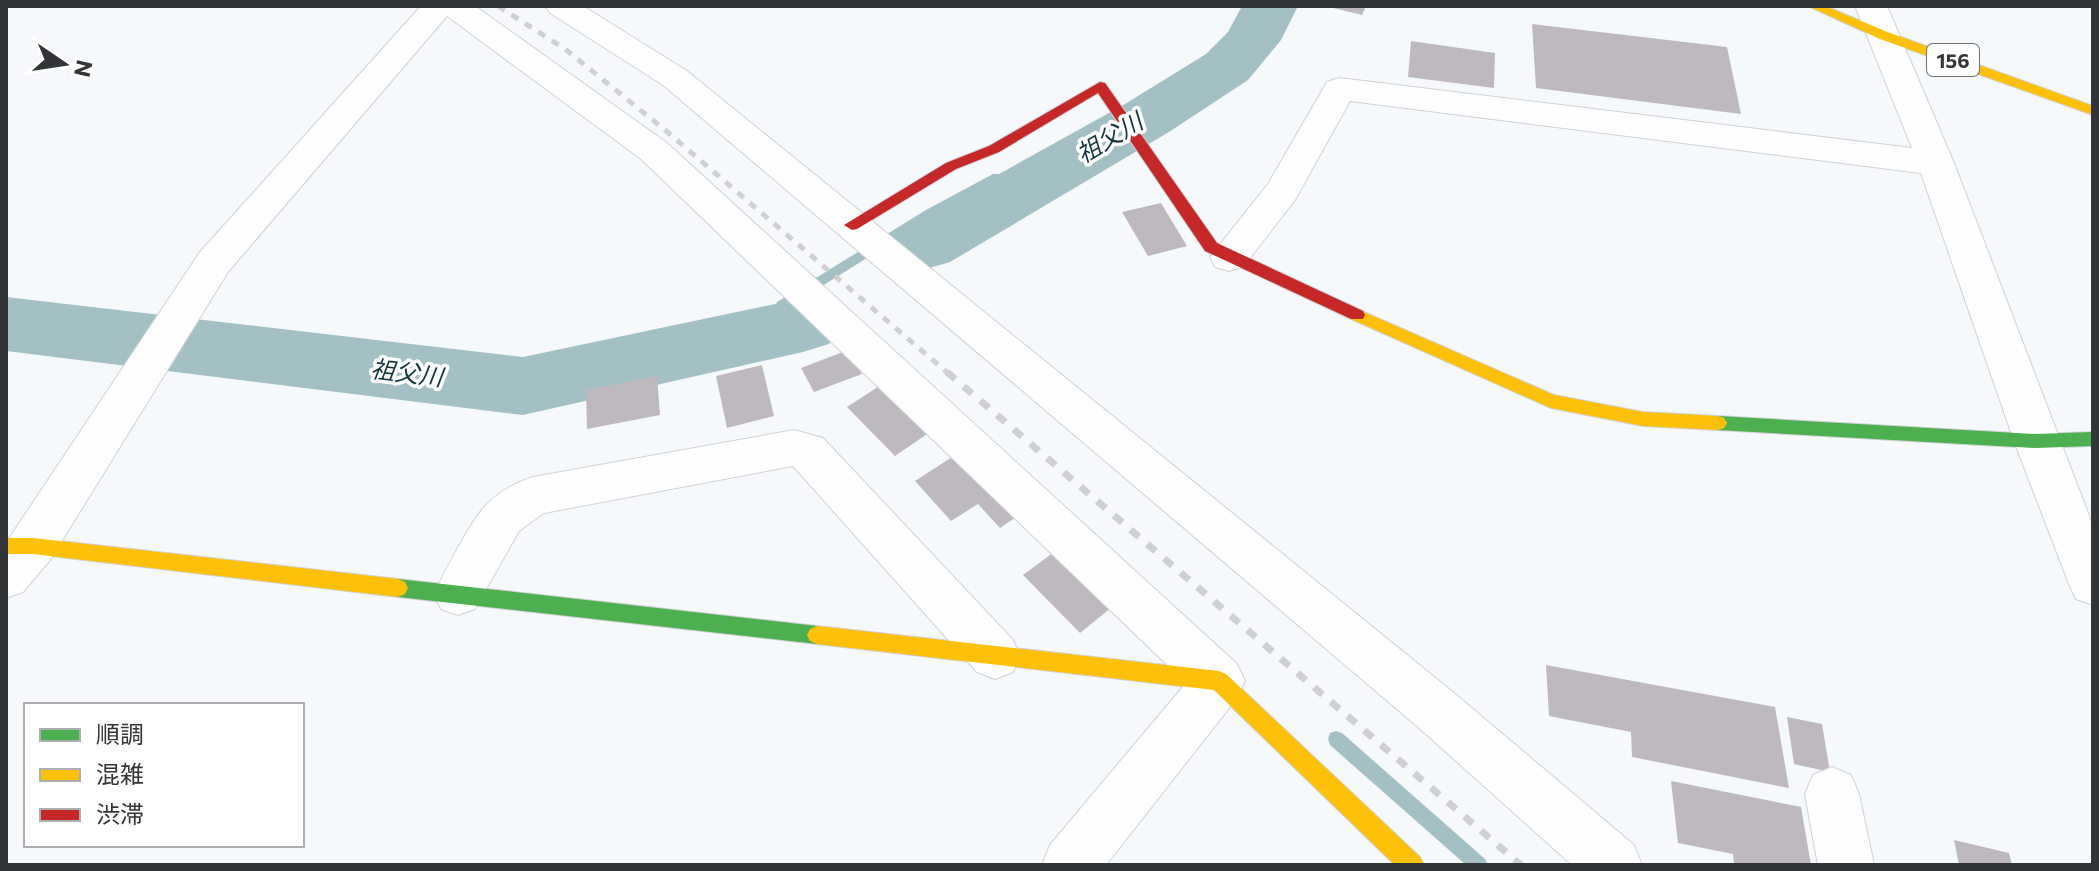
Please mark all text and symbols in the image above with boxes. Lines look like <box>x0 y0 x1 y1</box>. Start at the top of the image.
north arrow <box>24 24 104 104</box>
road number: 156 <box>1927 44 1979 76</box>
text: N <box>69 58 99 80</box>
water label: 祖父川 <box>1071 104 1150 168</box>
water label: 祖父川 <box>370 353 447 391</box>
legend <box>24 703 304 847</box>
text: 順調 <box>96 719 144 748</box>
text: 混雑 <box>96 759 144 788</box>
text: 渋滞 <box>96 799 144 828</box>

